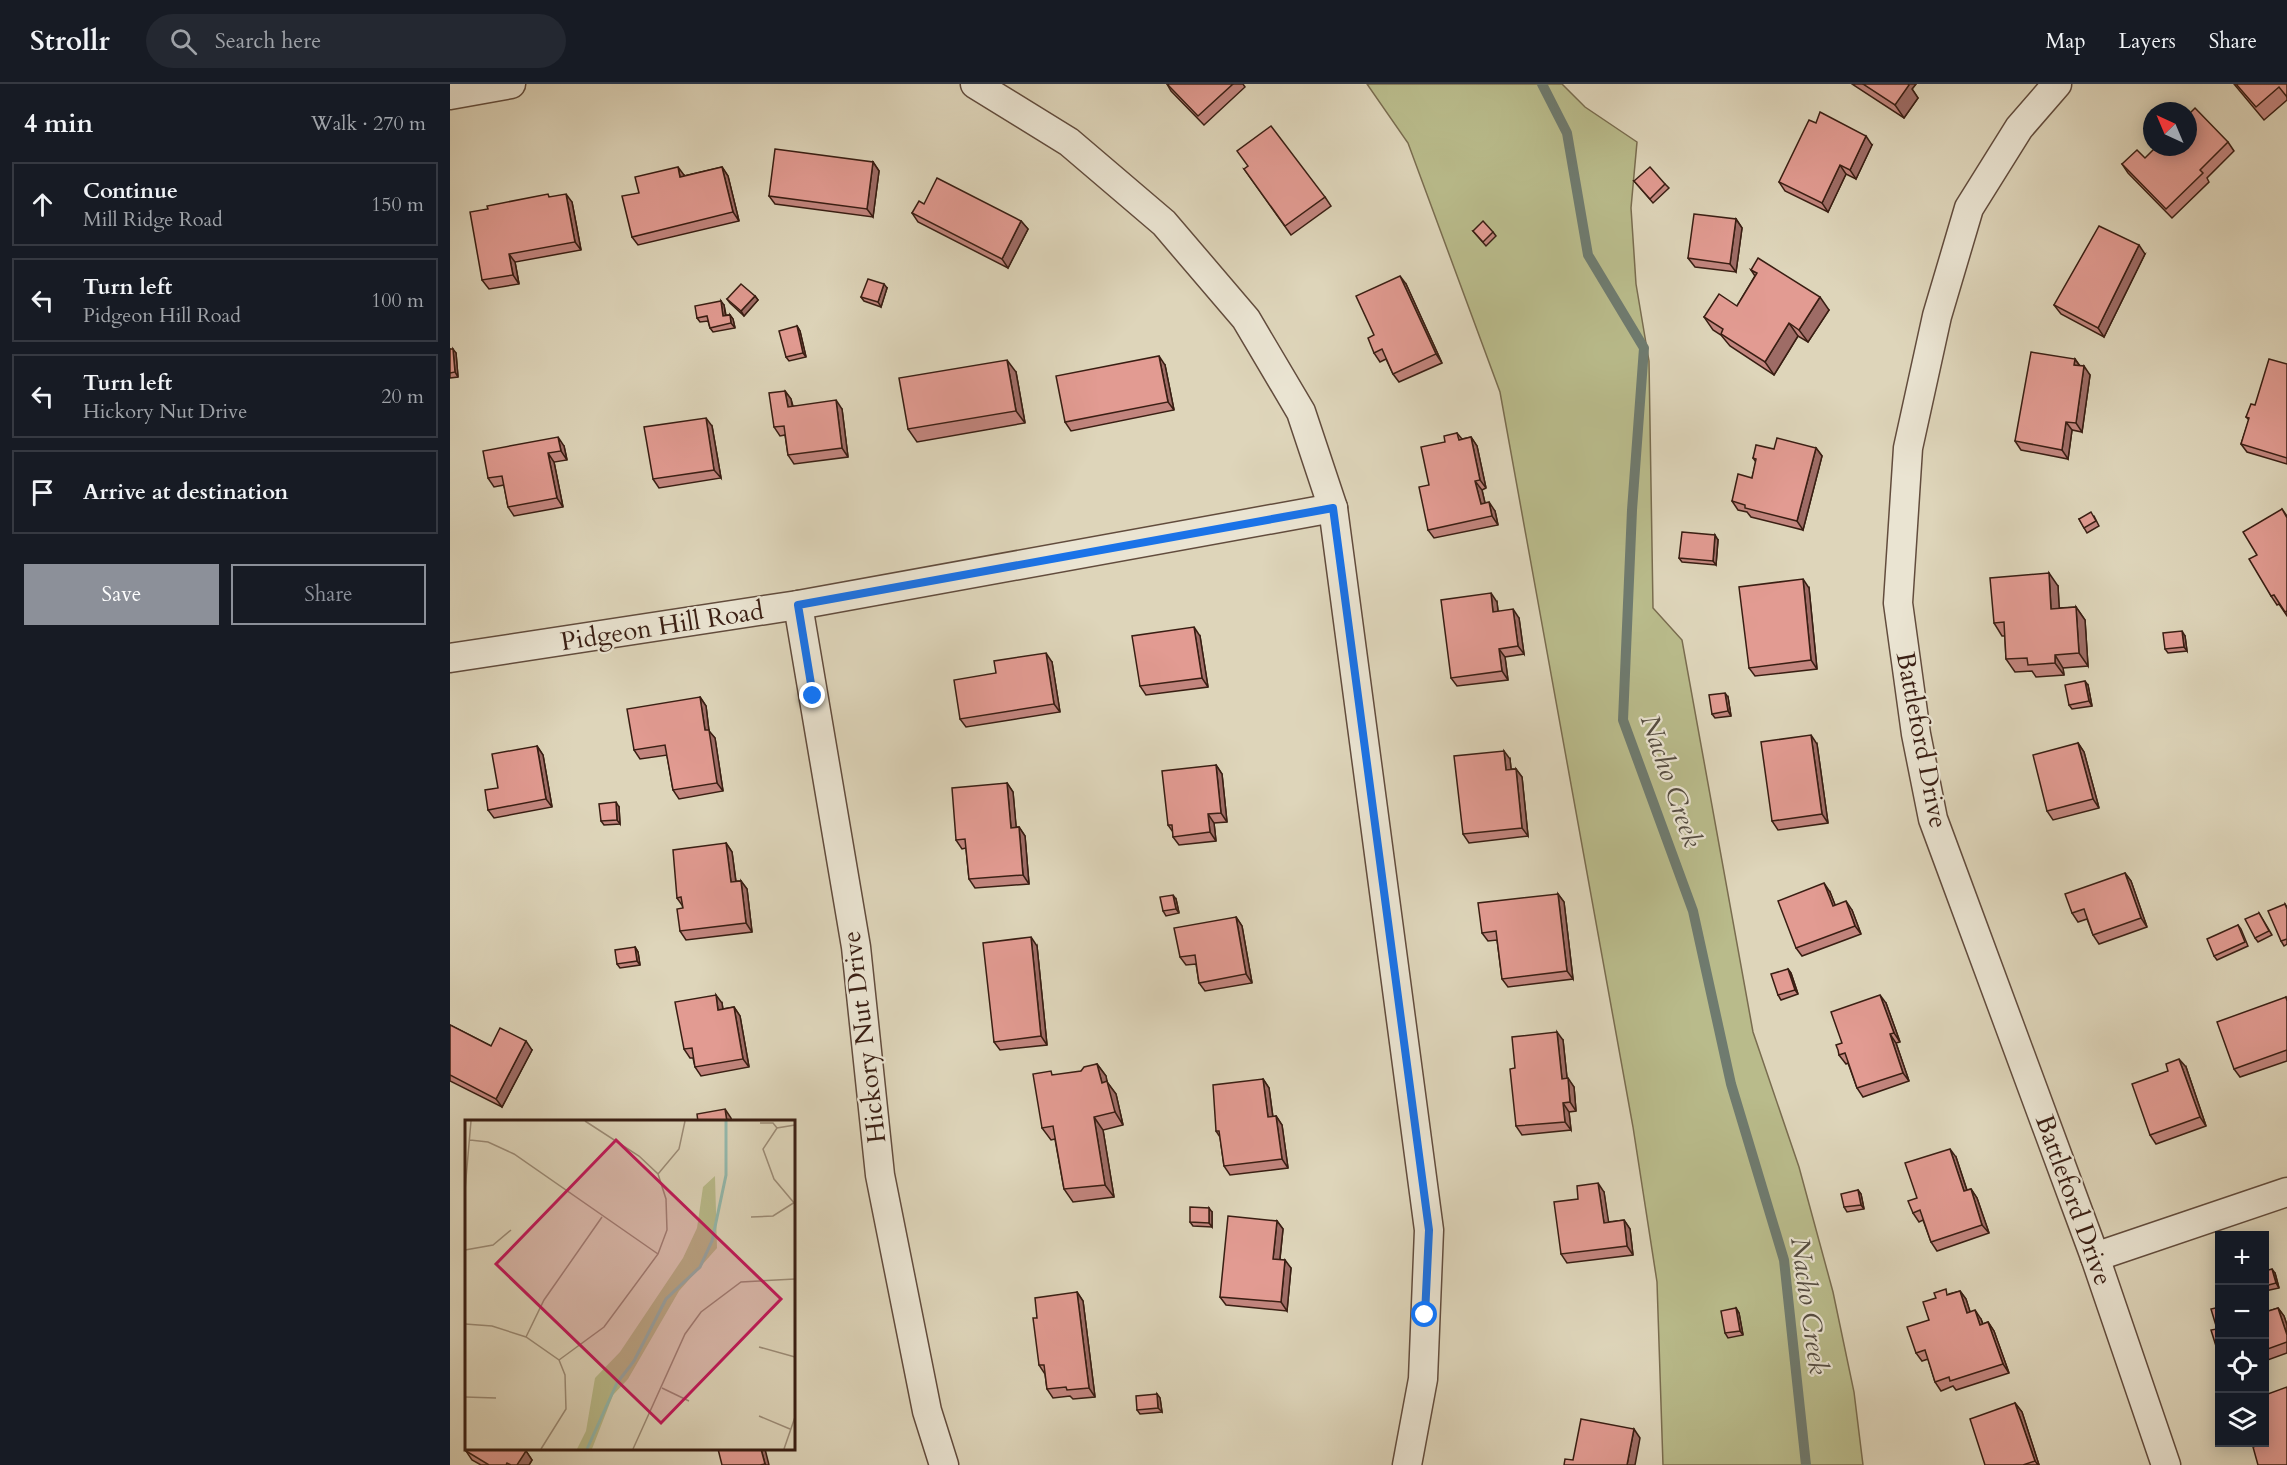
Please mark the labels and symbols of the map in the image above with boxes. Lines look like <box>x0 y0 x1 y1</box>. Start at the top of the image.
north arrow <box>2143 102 2197 156</box>
street label: Pidgeon Hill Road <box>558 593 766 659</box>
street label: Battleford Drive <box>1888 649 1956 831</box>
route end <box>799 682 825 708</box>
water label: Nacho Creek <box>1631 710 1711 853</box>
street label: Hickory Nut Drive <box>834 929 894 1145</box>
street label: Battleford Drive <box>2027 1110 2121 1290</box>
inset map <box>465 1120 795 1450</box>
water label: Nacho Creek <box>1781 1235 1837 1378</box>
route start <box>1411 1301 1437 1327</box>

